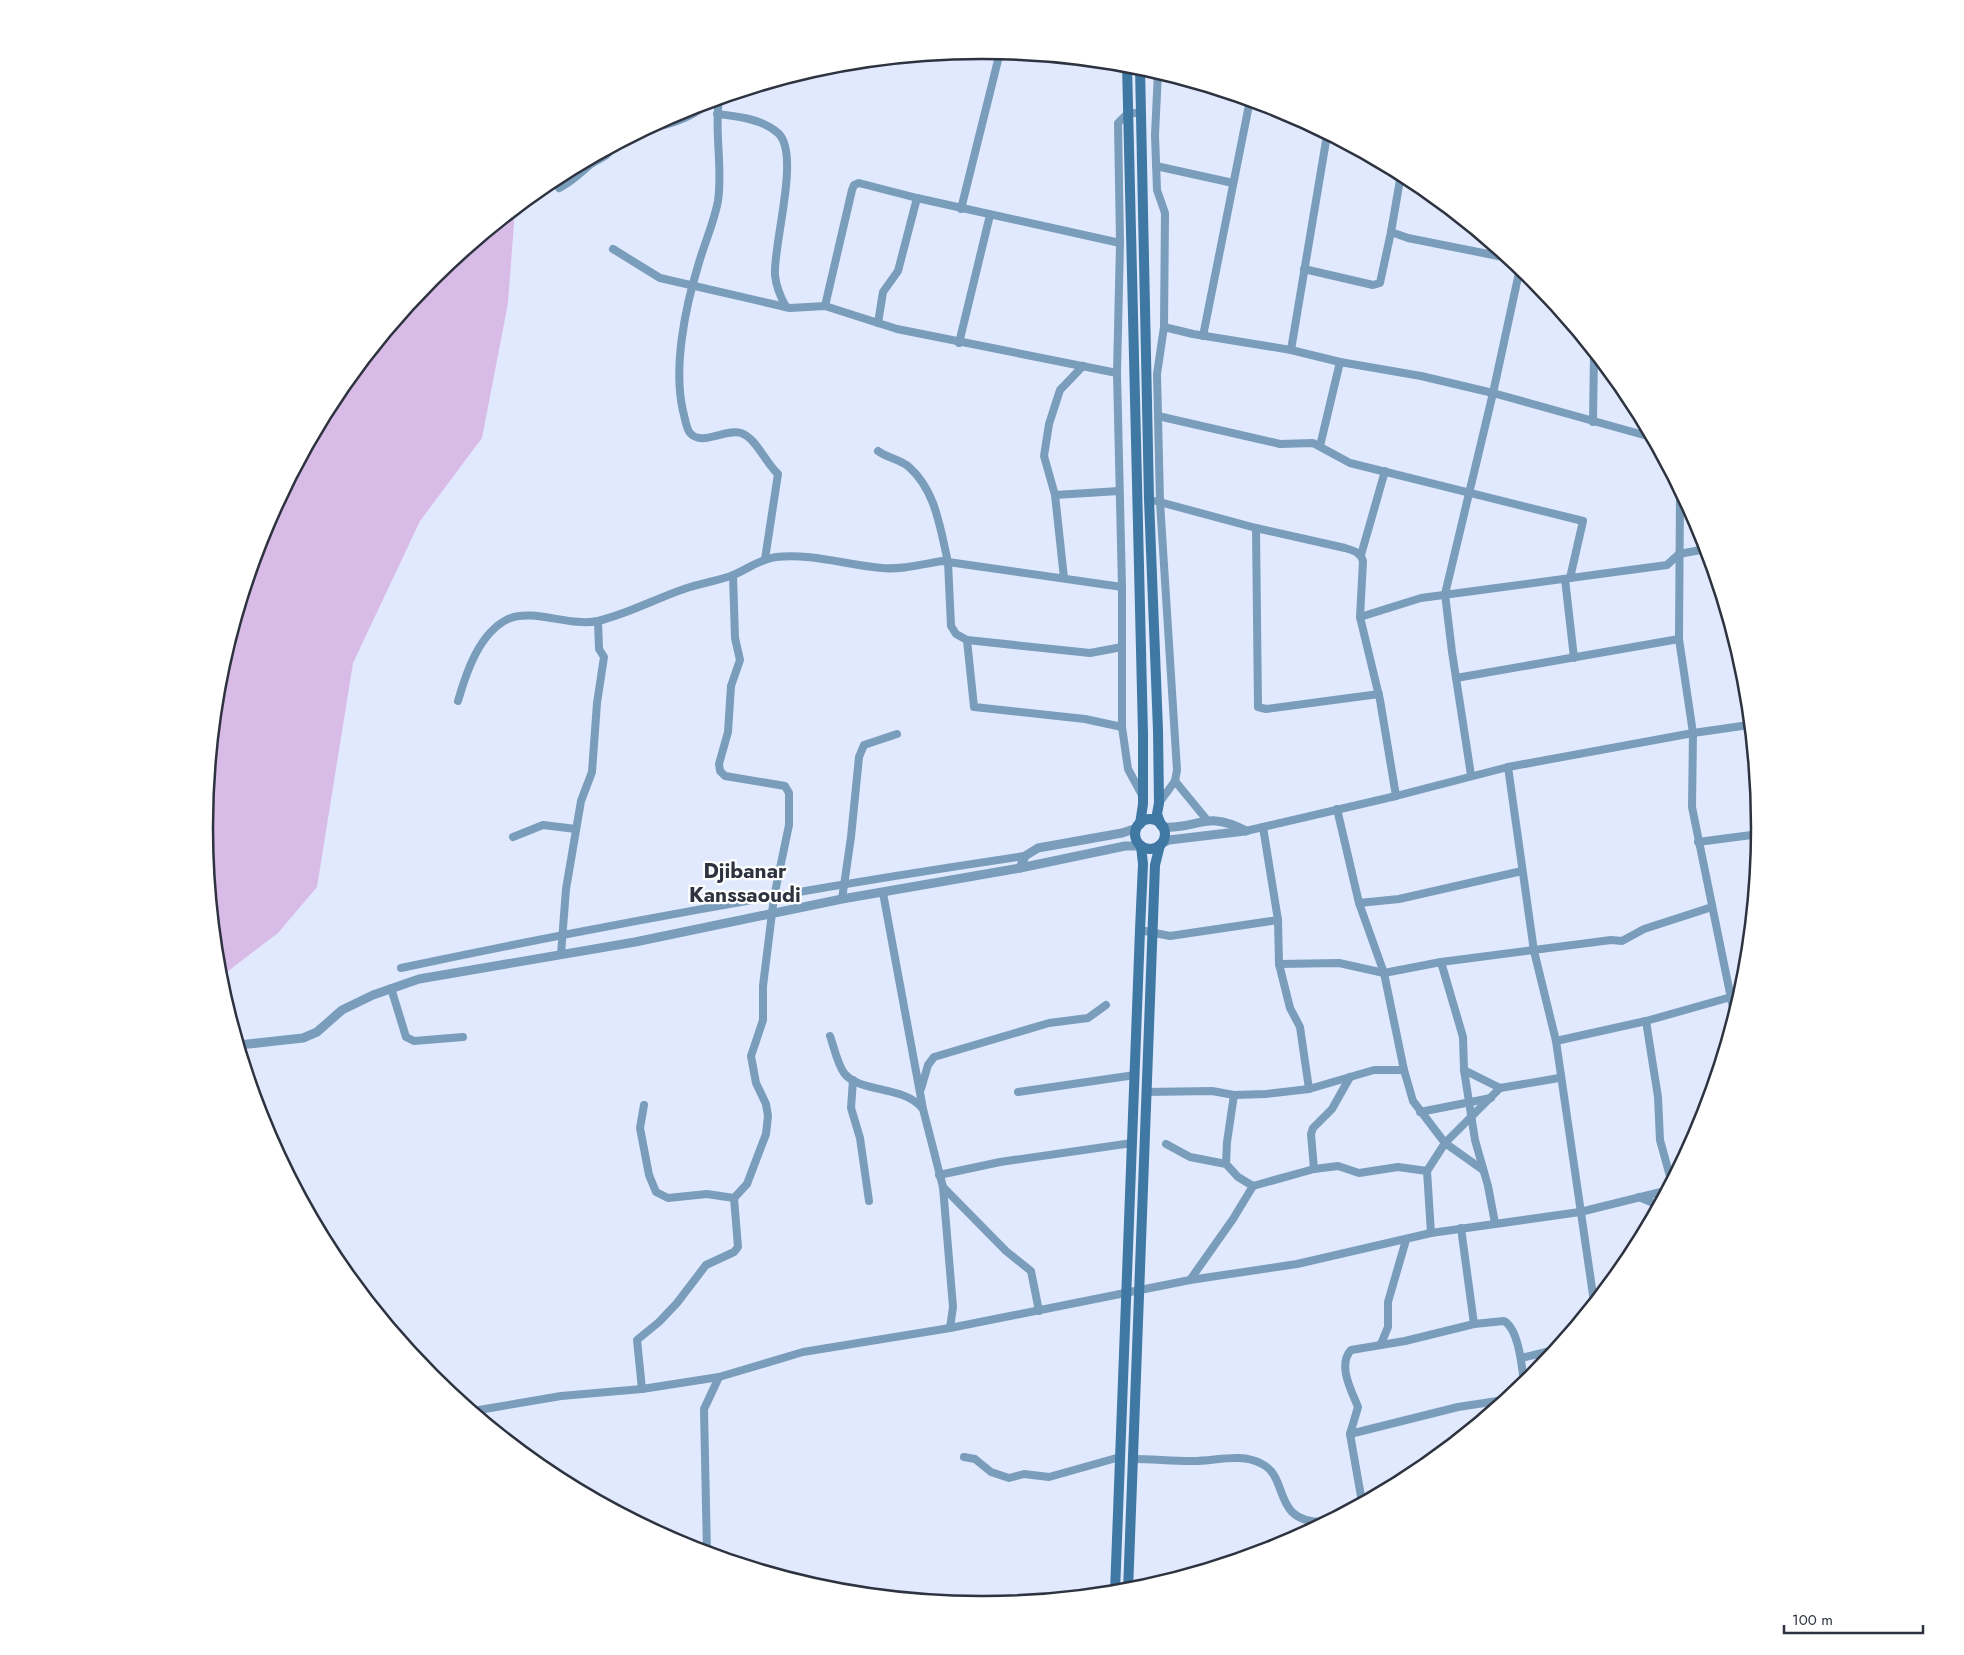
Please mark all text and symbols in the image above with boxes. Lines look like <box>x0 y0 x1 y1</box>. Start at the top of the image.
district label: Djibanar Kanssaoudi <box>689 856 801 910</box>
scale bar <box>1784 1602 1923 1634</box>
text: 100 m <box>1792 1609 1833 1631</box>

